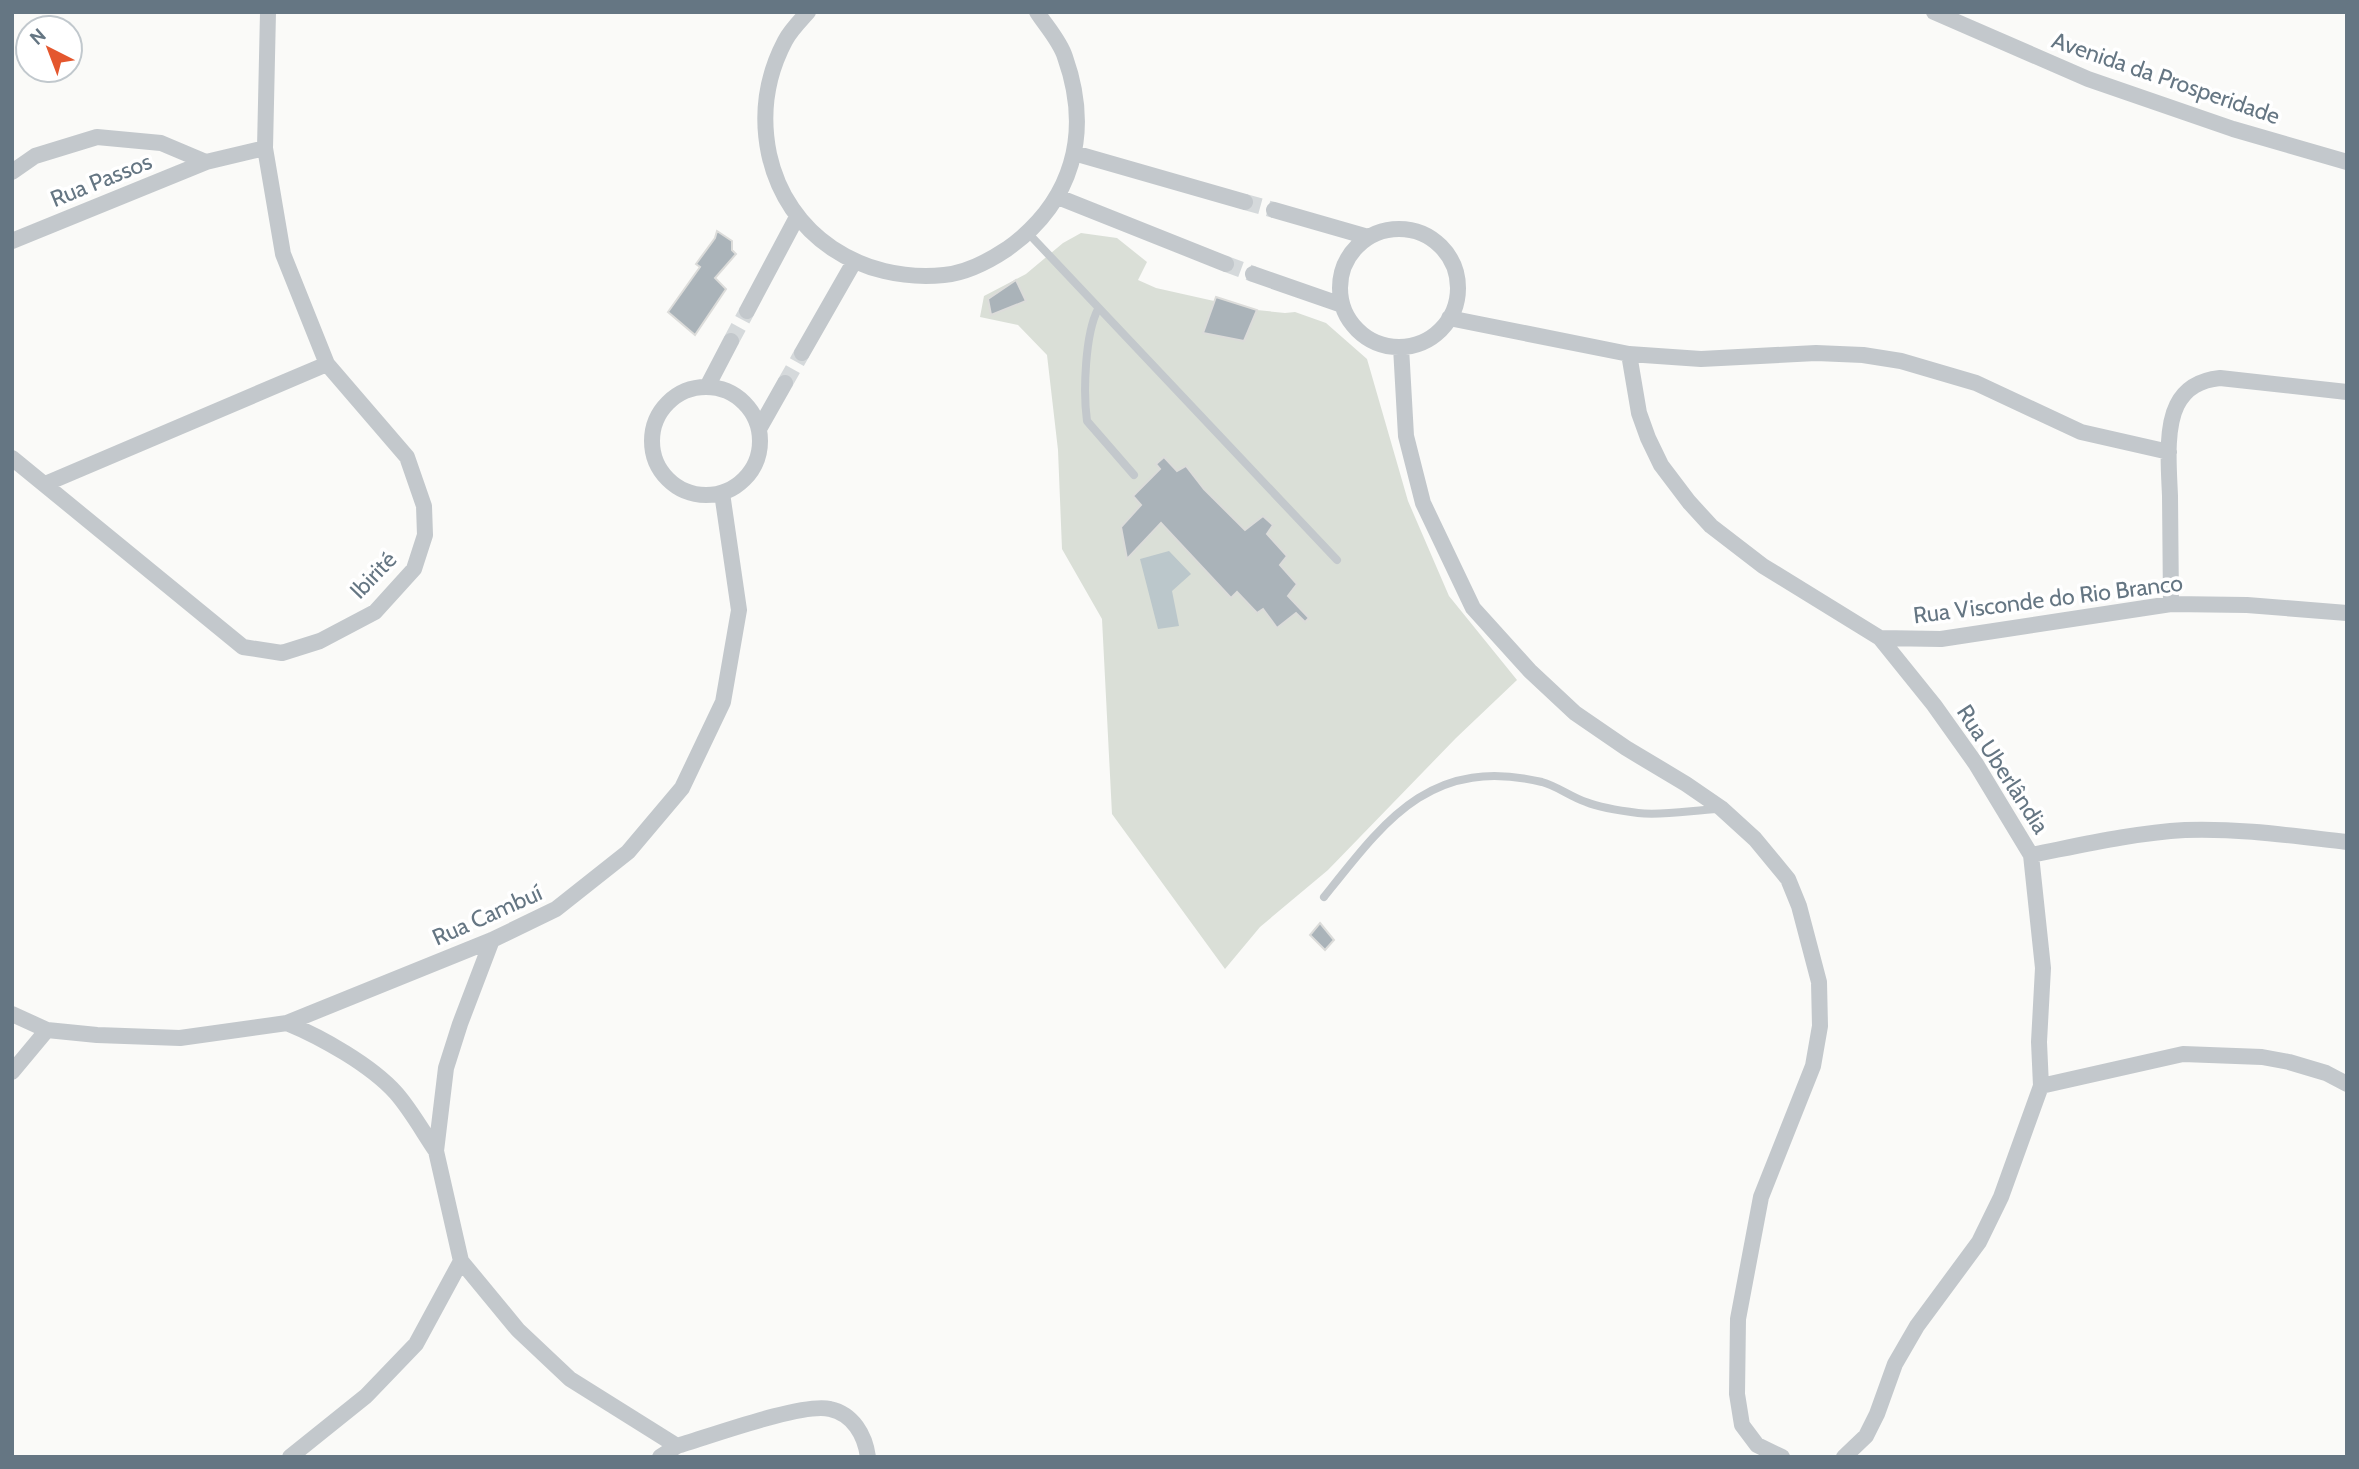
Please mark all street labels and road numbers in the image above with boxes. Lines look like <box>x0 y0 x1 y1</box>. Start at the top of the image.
street label: Avenida da Prosperidade <box>2048 26 2284 130</box>
street label: Rua Passos <box>46 147 156 213</box>
street label: Ibirité <box>344 545 402 604</box>
street label: Rua Visconde do Rio Branco <box>1912 569 2184 629</box>
street label: Rua Uberlândia <box>1951 699 2055 839</box>
street label: Rua Cambuí <box>428 878 546 952</box>

